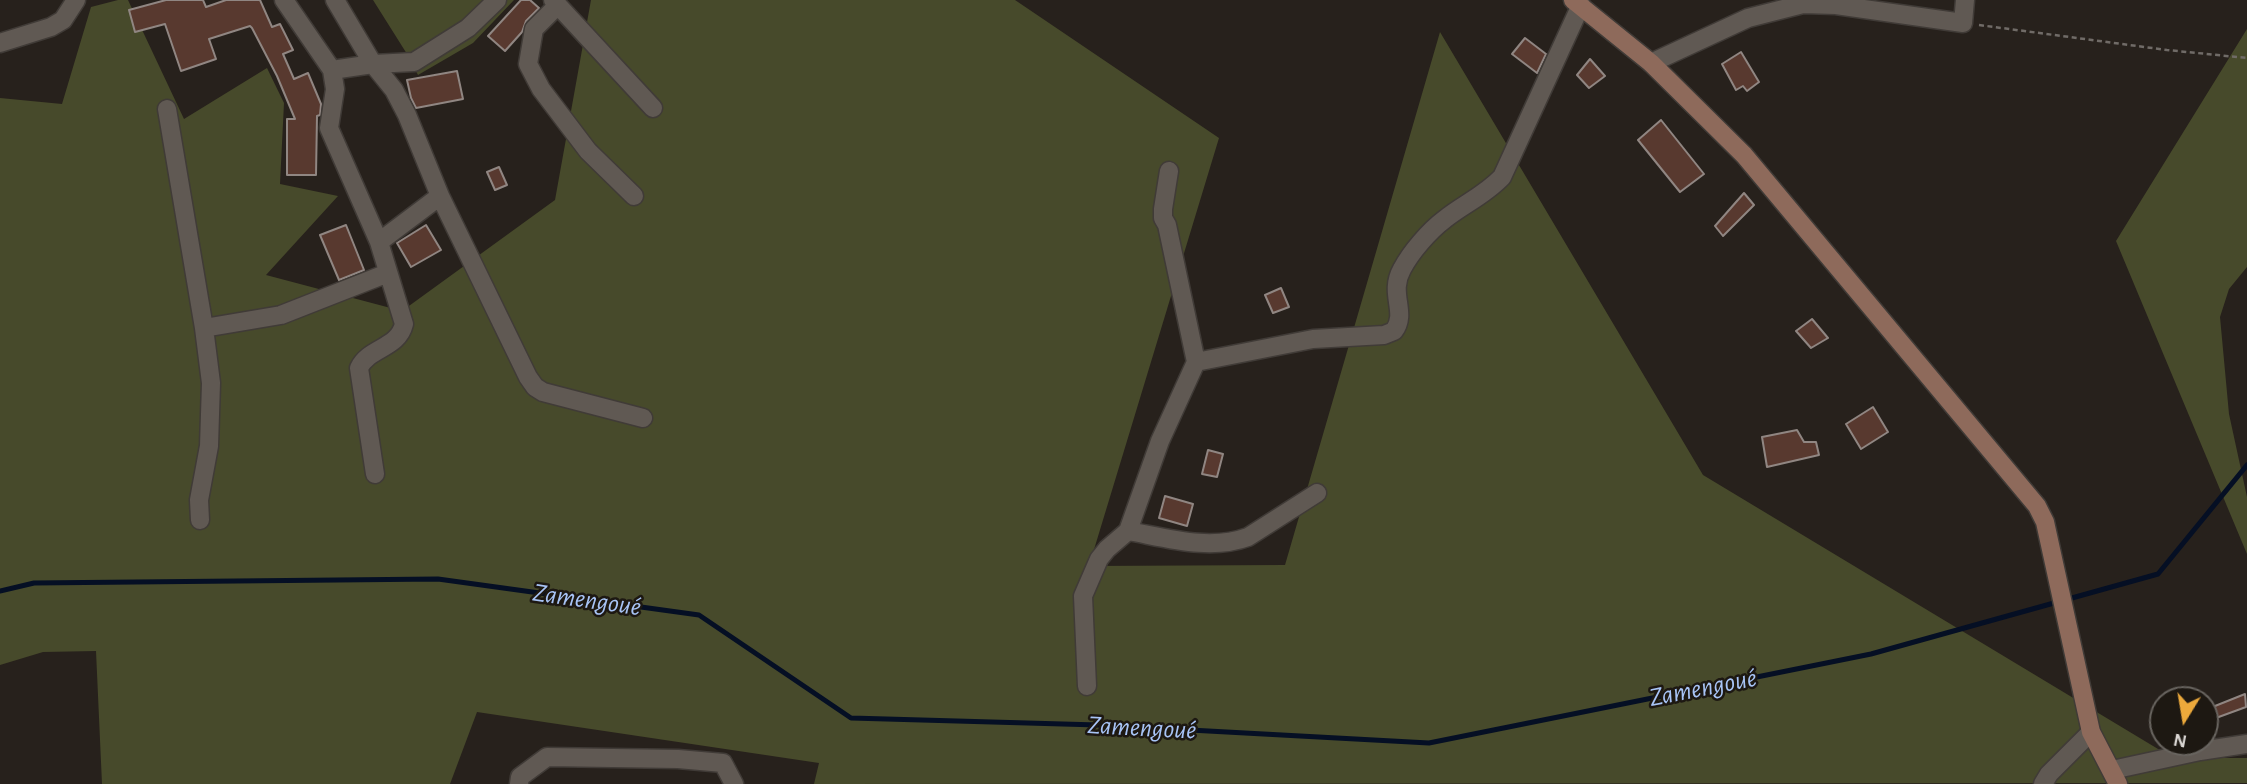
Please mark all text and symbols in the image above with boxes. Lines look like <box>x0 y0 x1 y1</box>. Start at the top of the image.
water label: Zamengoué <box>531 577 643 623</box>
water label: Zamengoué <box>1647 662 1759 714</box>
north arrow <box>2149 686 2219 756</box>
water label: Zamengoué <box>1087 710 1197 746</box>
text: N <box>2172 730 2189 751</box>

